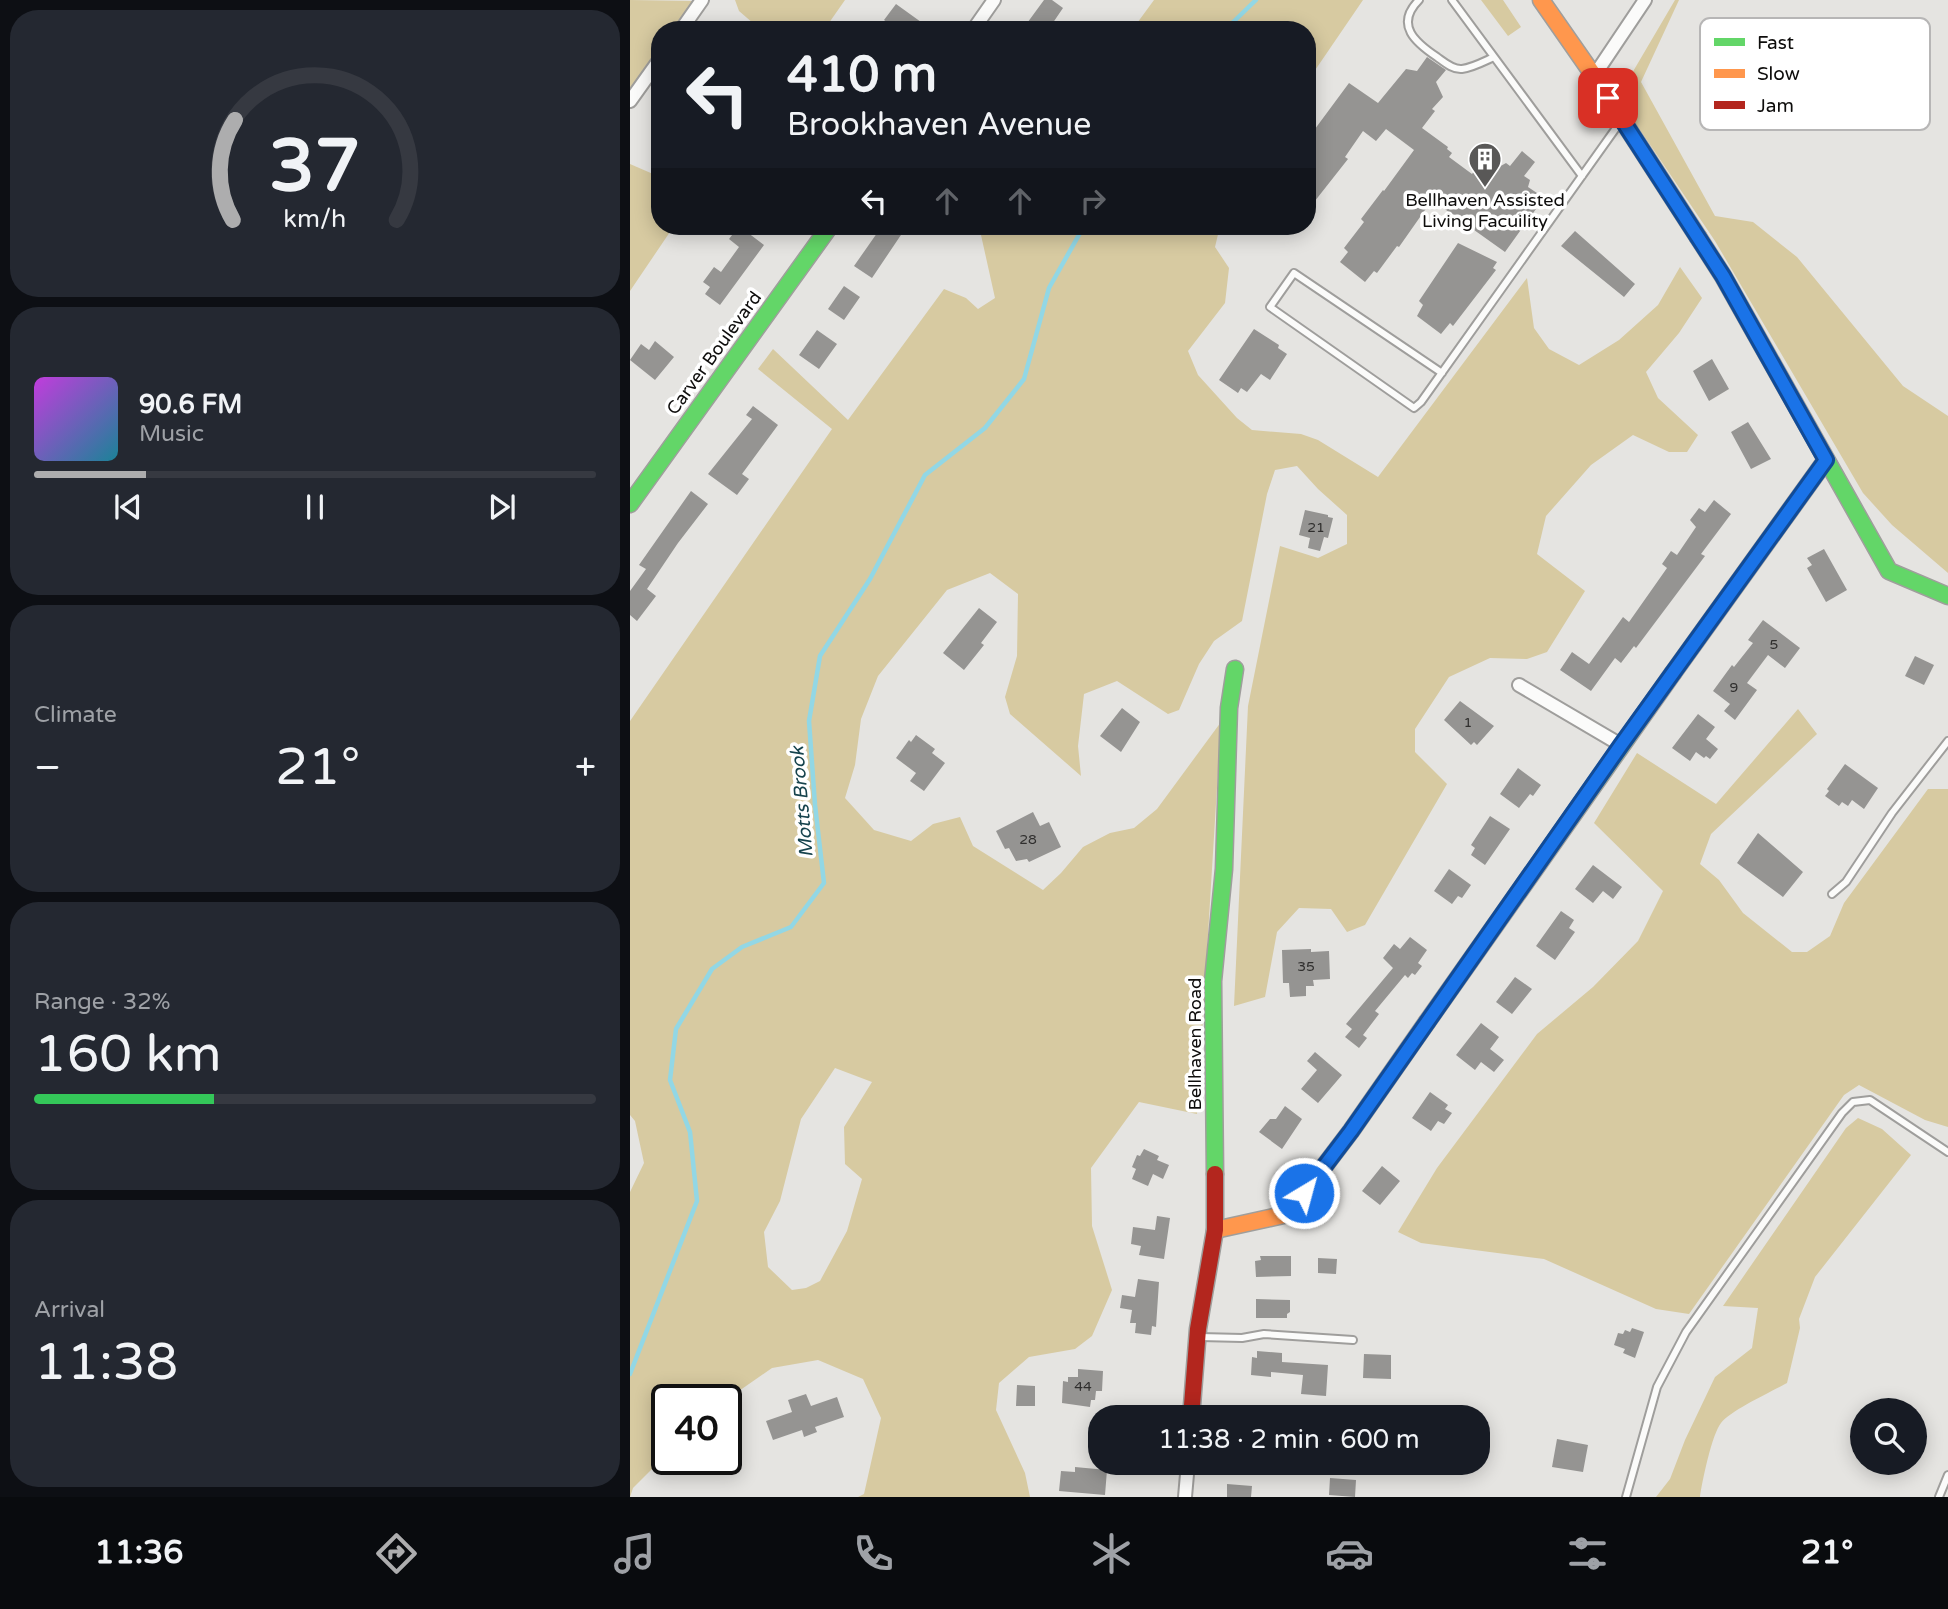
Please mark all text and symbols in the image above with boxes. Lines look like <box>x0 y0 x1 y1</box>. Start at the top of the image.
legend <box>1700 18 1930 130</box>
text: Fast <box>1757 32 1794 54</box>
text: 410 m <box>787 46 937 105</box>
icon: left <box>672 49 763 140</box>
text: Slow <box>1757 63 1800 85</box>
pin <box>1578 68 1638 128</box>
icon: arrive <box>1589 79 1627 117</box>
text: Jam <box>1757 95 1794 117</box>
text: Brookhaven Avenue <box>787 106 1091 144</box>
text: 37 <box>269 123 361 211</box>
building icon: Bellhaven Assisted Living Facuility <box>1466 140 1504 189</box>
icon: left <box>855 182 893 220</box>
icon: ahead <box>928 182 966 220</box>
icon: ahead <box>1001 182 1039 220</box>
icon: right <box>1074 182 1112 220</box>
place label: Bellhaven Assisted Living Facuility <box>1405 189 1565 232</box>
text: km/h <box>284 204 346 234</box>
street label: Carver Boulevard <box>662 287 766 419</box>
text: 90.6 FM <box>139 389 242 420</box>
text: Music <box>139 420 204 448</box>
icon: previous <box>109 488 147 526</box>
icon: pause <box>296 488 334 526</box>
icon: next <box>483 488 521 526</box>
house number: 21 <box>1307 519 1325 536</box>
house number: 5 <box>1770 636 1778 653</box>
house number: 9 <box>1730 679 1738 696</box>
text: Climate <box>34 701 117 729</box>
house number: 1 <box>1464 714 1472 731</box>
text: 21° <box>275 736 360 799</box>
water label: Motts Brook <box>786 744 818 859</box>
text: − <box>34 745 61 791</box>
text: + <box>575 745 596 791</box>
house number: 28 <box>1019 831 1037 848</box>
house number: 35 <box>1297 958 1315 975</box>
street label: Bellhaven Road <box>1184 978 1206 1110</box>
text: Range · 32% <box>34 988 170 1016</box>
text: 160 km <box>34 1023 222 1086</box>
position arrow <box>1267 1156 1341 1230</box>
text: Arrival <box>34 1296 105 1324</box>
text: 11:38 <box>34 1331 178 1394</box>
house number: 44 <box>1074 1378 1092 1395</box>
speed limit sign: 40 <box>651 1384 742 1475</box>
map controls <box>1850 1398 1927 1475</box>
button: search <box>1850 1398 1927 1475</box>
text: 11:38 · 2 min · 600 m <box>1158 1424 1420 1455</box>
icon: directions <box>372 1529 421 1578</box>
icon: music <box>610 1529 659 1578</box>
icon: phone <box>849 1529 898 1578</box>
icon: climate <box>1087 1529 1136 1578</box>
icon: car <box>1325 1529 1374 1578</box>
icon: filters <box>1563 1529 1612 1578</box>
text: 11:36 <box>95 1534 183 1572</box>
text: 21° <box>1801 1534 1853 1572</box>

